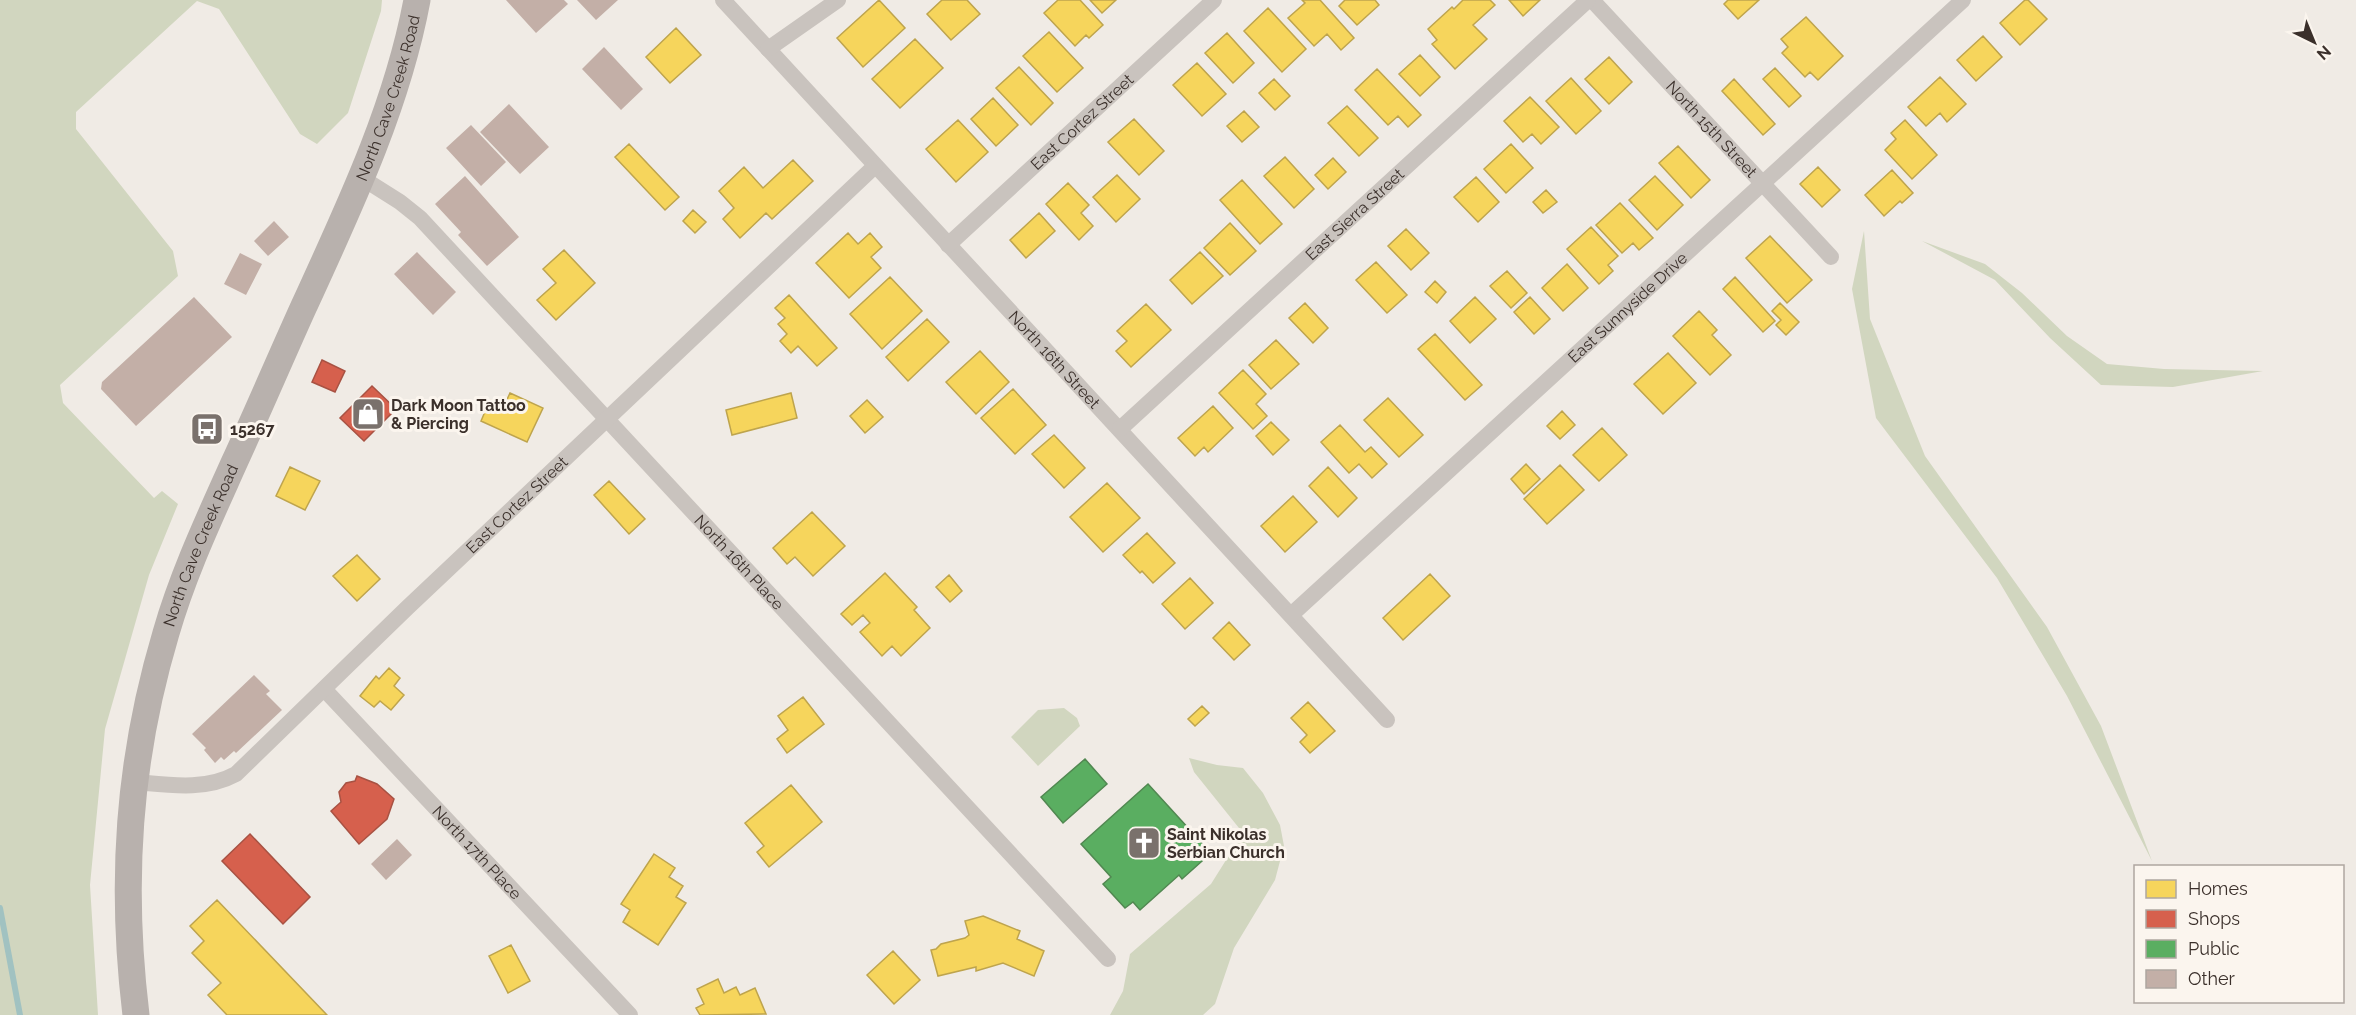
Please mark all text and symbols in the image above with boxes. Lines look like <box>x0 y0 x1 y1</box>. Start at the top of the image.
north arrow <box>2284 12 2344 72</box>
street label: North Cave Creek Road <box>352 13 424 184</box>
text: N <box>2313 41 2335 64</box>
street label: East Cortez Street <box>1027 70 1138 174</box>
street label: North 15th Street <box>1662 77 1761 182</box>
street label: East Sierra Street <box>1302 164 1408 264</box>
street label: East Sunnyside Drive <box>1564 248 1691 367</box>
street label: North 16th Street <box>1004 307 1104 413</box>
shop icon: Dark Moon Tattoo & Piercing <box>350 396 386 432</box>
place label: Dark Moon Tattoo & Piercing <box>391 396 526 433</box>
bus stop icon: 15267 <box>189 411 225 447</box>
place label: 15267 <box>230 420 275 439</box>
street label: East Cortez Street <box>462 452 572 557</box>
street label: North Cave Creek Road <box>159 462 242 629</box>
street label: North 16th Place <box>690 511 788 614</box>
street label: North 17th Place <box>428 802 525 903</box>
church icon: Saint Nikolas Serbian Church <box>1126 825 1162 861</box>
place label: Saint Nikolas Serbian Church <box>1167 825 1285 862</box>
legend <box>2134 865 2344 1003</box>
text: Homes <box>2188 878 2248 899</box>
text: Shops <box>2188 908 2240 929</box>
text: Public <box>2188 938 2240 959</box>
text: Other <box>2188 968 2236 989</box>

